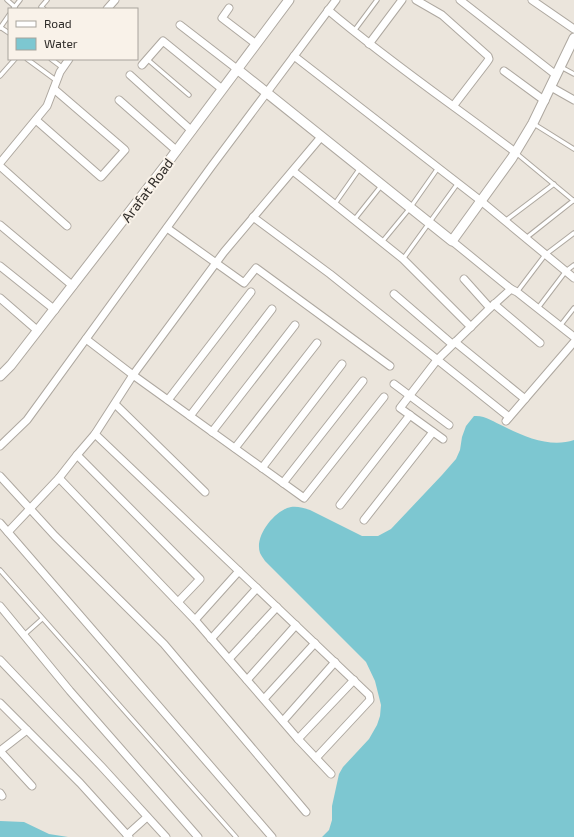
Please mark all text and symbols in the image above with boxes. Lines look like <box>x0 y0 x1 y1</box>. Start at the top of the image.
legend <box>8 8 138 60</box>
text: Road <box>44 16 72 30</box>
text: Water <box>44 36 78 50</box>
street label: Arafat Road <box>117 155 177 225</box>

